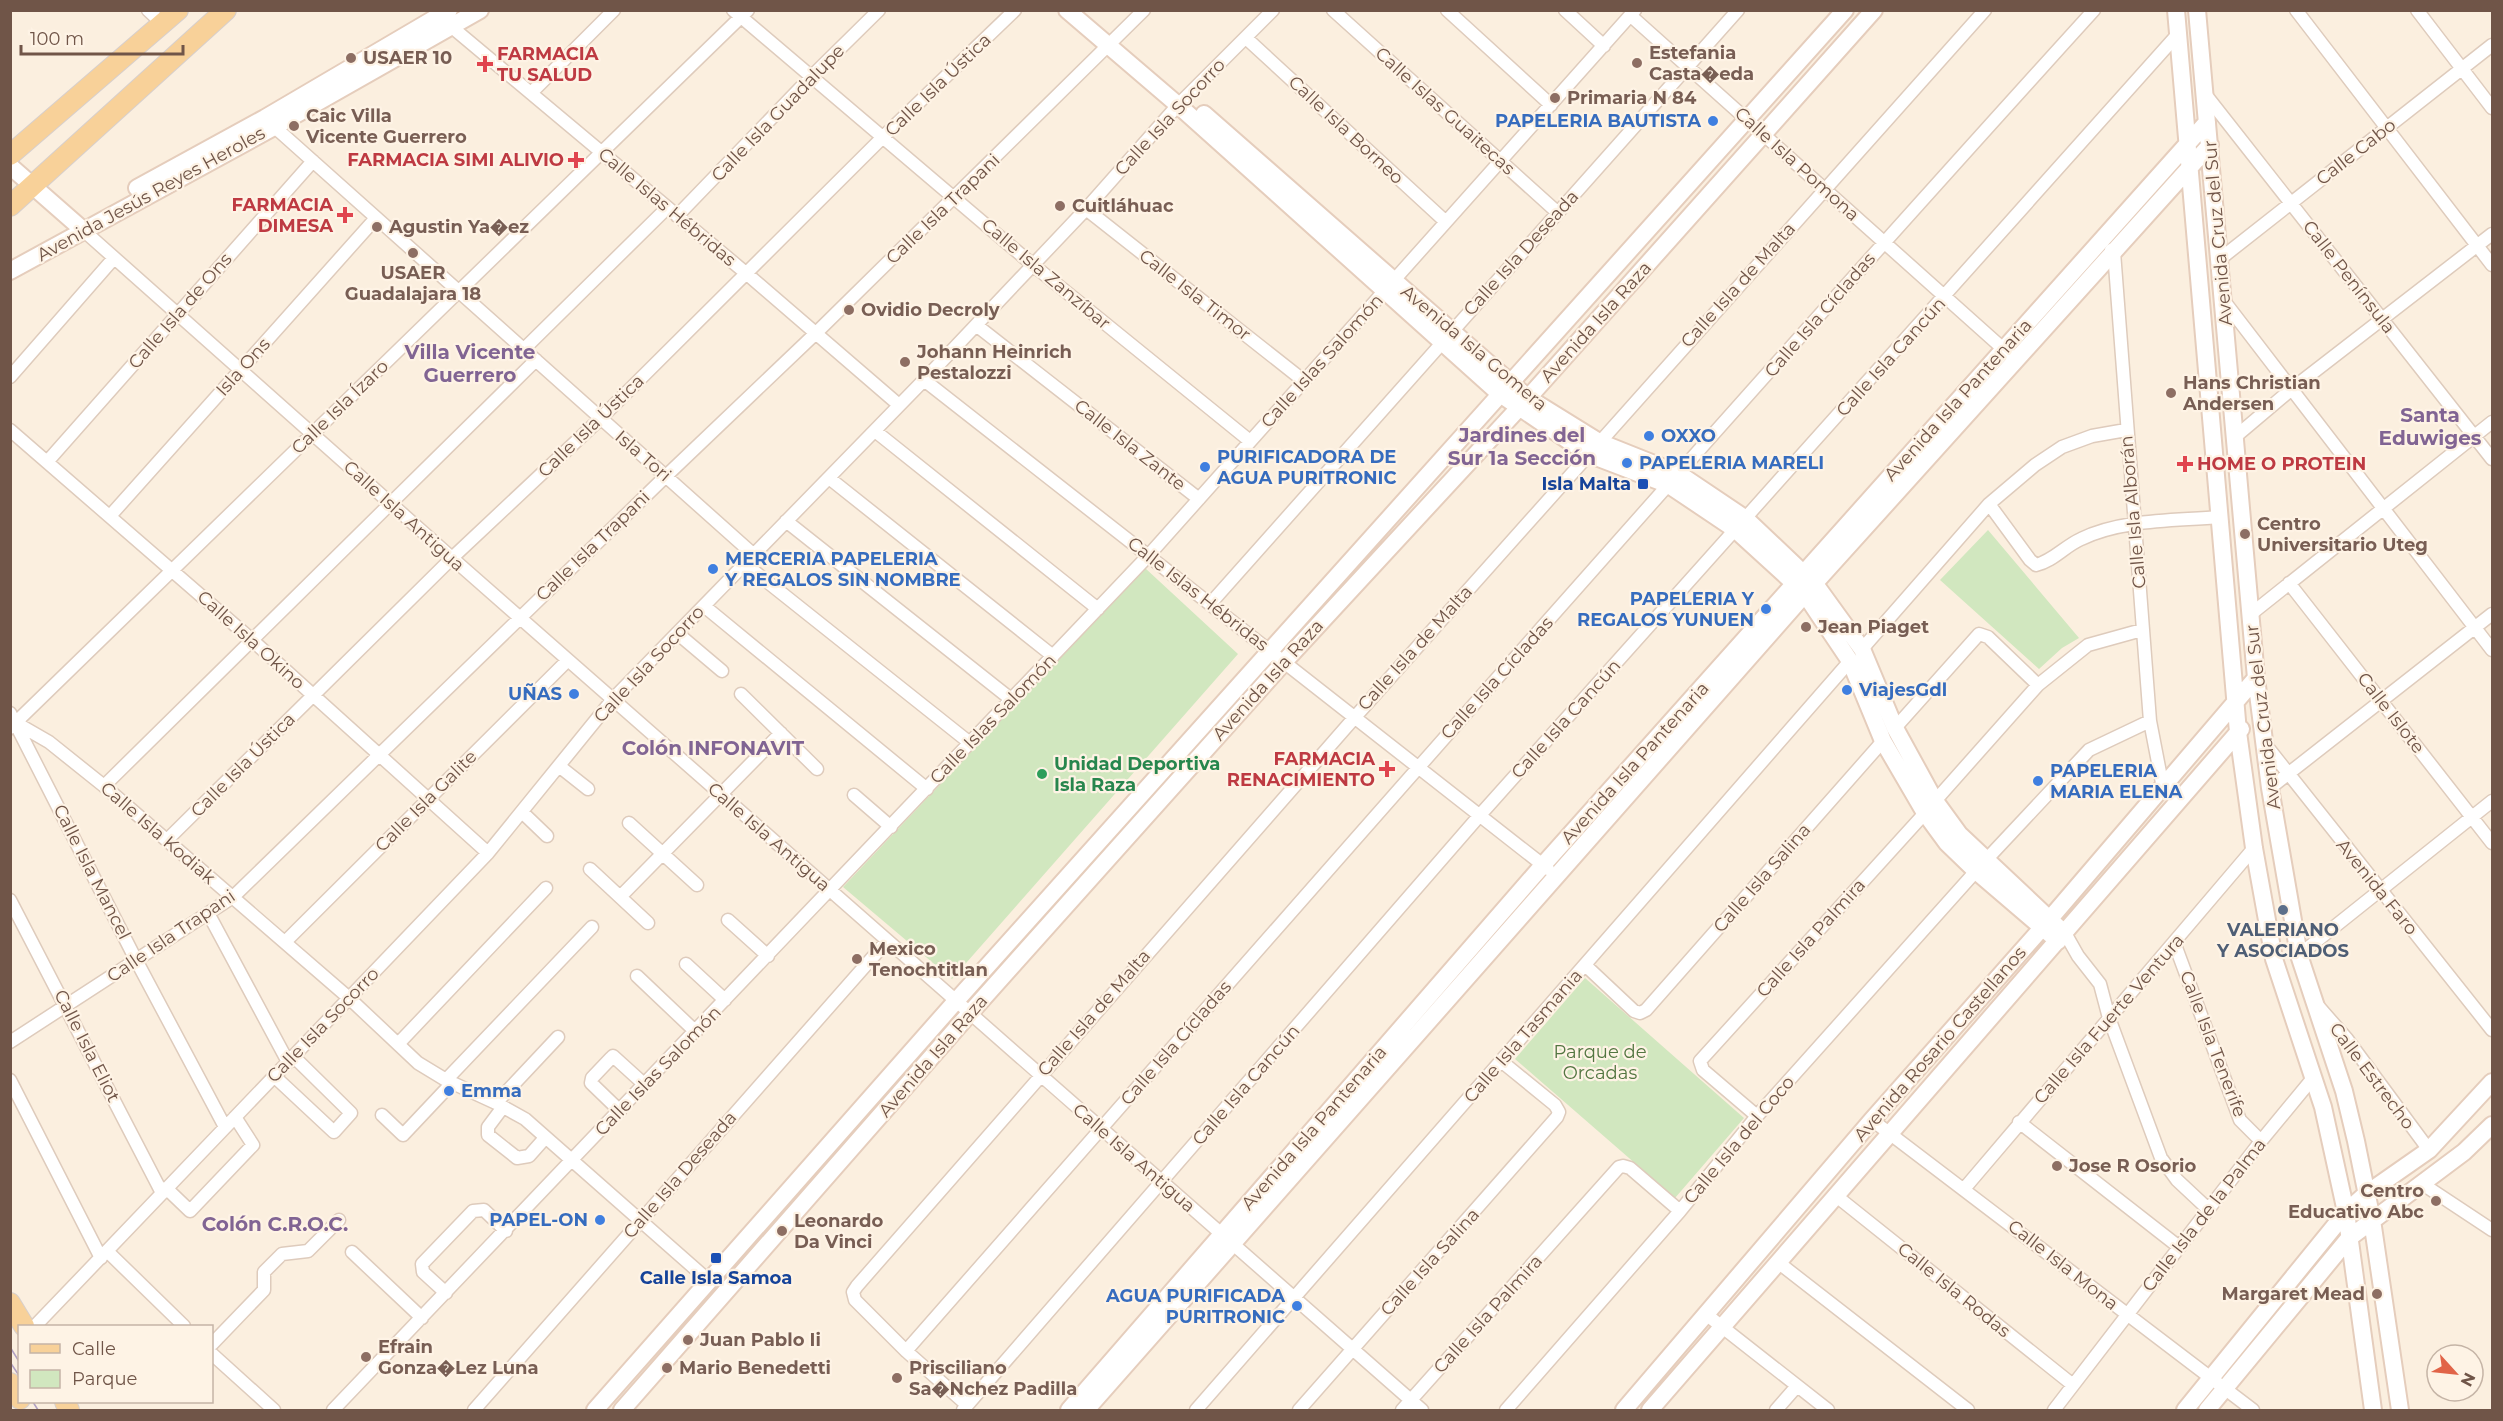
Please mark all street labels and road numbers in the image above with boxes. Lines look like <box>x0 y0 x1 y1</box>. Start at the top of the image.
street label: Calle Isla Ústica <box>880 29 996 141</box>
street label: Calle Isla Guadalupe <box>707 40 849 186</box>
street label: Calle Islas Guaitecas <box>1371 42 1520 180</box>
street label: Calle Isla Socorro <box>1110 54 1230 180</box>
street label: Calle Isla Borneo <box>1284 71 1408 189</box>
street label: Calle Isla Pomona <box>1730 102 1864 226</box>
street label: Calle Cabo <box>2312 114 2400 190</box>
street label: Avenida Jesús Reyes Heroles <box>33 122 269 266</box>
street label: Avenida Cruz del Sur <box>2199 139 2237 327</box>
street label: Calle Islas Hébridas <box>594 143 740 271</box>
street label: Calle Isla Trapani <box>881 149 1005 269</box>
street label: Calle Isla Deseada <box>1459 186 1583 320</box>
street label: Calle Isla Zanzíbar <box>977 214 1115 334</box>
street label: Calle Península <box>2298 216 2400 338</box>
street label: Calle Isla de Malta <box>1676 218 1800 352</box>
street label: Calle Isla Timor <box>1135 245 1255 345</box>
street label: Calle Isla de Ons <box>124 248 237 374</box>
street label: Calle Isla Cícladas <box>1760 248 1880 382</box>
street label: Avenida Isla Raza <box>1536 257 1656 387</box>
street label: Avenida Isla Gomera <box>1396 280 1552 416</box>
street label: Calle Islas Salomón <box>1256 290 1388 432</box>
street label: Calle Isla Cancún <box>1832 293 1950 421</box>
street label: Avenida Isla Pantenaria <box>1879 314 2037 486</box>
street label: Isla Ons <box>211 333 275 401</box>
street label: Calle Isla Ízaro <box>287 355 393 459</box>
street label: Calle Isla Ústica <box>533 370 649 482</box>
street label: Calle Isla Zante <box>1070 395 1190 495</box>
street label: Isla Tori <box>611 426 675 486</box>
street label: Calle Isla Alborán <box>2115 435 2151 589</box>
street label: Calle Isla Antigua <box>339 456 469 576</box>
street label: Calle Isla Trapani <box>531 486 655 606</box>
street label: Calle Islas Hébridas <box>1123 532 1273 656</box>
street label: Calle Isla de Malta <box>1353 581 1477 715</box>
street label: Calle Isla Okino <box>193 586 309 694</box>
street label: Calle Isla Socorro <box>589 601 709 727</box>
street label: Calle Isla Cícladas <box>1436 612 1558 744</box>
street label: Avenida Isla Raza <box>1208 615 1328 745</box>
street label: Avenida Cruz del Sur <box>2241 623 2285 811</box>
street label: Calle Islas Salomón <box>925 649 1061 789</box>
street label: Calle Isla Cancún <box>1507 655 1625 783</box>
street label: Calle Islote <box>2353 668 2430 758</box>
street label: Avenida Isla Pantenaria <box>1556 677 1714 849</box>
street label: Calle Isla Ústica <box>186 708 300 822</box>
street label: Calle Isla Galite <box>371 745 482 856</box>
street label: Calle Isla Kodiak <box>96 777 220 889</box>
street label: Calle Isla Antigua <box>703 778 835 896</box>
street label: Calle Isla Mancel <box>48 801 136 943</box>
street label: Calle Isla Salina <box>1709 819 1815 937</box>
street label: Avenida Faro <box>2332 835 2422 939</box>
street label: Calle Isla Palmira <box>1752 874 1870 1002</box>
street label: Calle Isla Trapani <box>103 885 239 987</box>
street label: Calle Isla Fuerte Ventura <box>2029 929 2189 1109</box>
street label: Avenida Rosario Castellanos <box>1849 942 2031 1146</box>
street label: Calle Isla de Malta <box>1033 945 1155 1081</box>
street label: Calle Isla Socorro <box>262 963 384 1087</box>
street label: Calle Isla Tasmania <box>1459 965 1587 1107</box>
street label: Calle Isla Tenerife <box>2175 968 2251 1120</box>
street label: Calle Isla Cícladas <box>1116 976 1236 1110</box>
street label: Calle Isla Eliot <box>49 986 125 1106</box>
street label: Avenida Isla Raza <box>874 990 992 1122</box>
street label: Calle Islas Salomón <box>590 1001 726 1141</box>
street label: Calle Estrecho <box>2325 1018 2419 1134</box>
street label: Calle Isla Cancún <box>1188 1020 1304 1150</box>
street label: Avenida Isla Pantenaria <box>1237 1041 1391 1215</box>
street label: Calle Isla del Coco <box>1679 1071 1799 1209</box>
street label: Calle Isla Antigua <box>1068 1099 1200 1217</box>
street label: Calle Isla Deseada <box>619 1107 741 1243</box>
street label: Calle Isla de la Palma <box>2137 1134 2271 1296</box>
street label: Calle Isla Salina <box>1376 1204 1484 1320</box>
street label: Calle Isla Mona <box>2003 1215 2123 1315</box>
street label: Calle Isla Rodas <box>1893 1238 2015 1342</box>
street label: Calle Isla Palmira <box>1429 1250 1547 1378</box>

